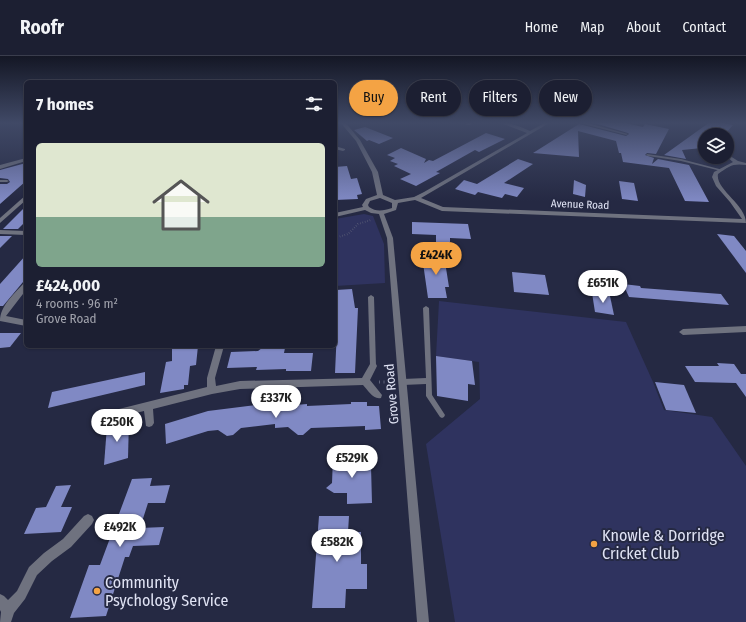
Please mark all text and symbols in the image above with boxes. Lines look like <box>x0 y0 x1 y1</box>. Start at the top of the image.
text: Roofr <box>20 16 64 39</box>
text: Home <box>525 19 558 36</box>
text: Map <box>580 19 604 36</box>
text: About <box>626 19 661 36</box>
text: Contact <box>683 19 726 36</box>
chip: Buy <box>349 80 398 116</box>
chip: Rent <box>406 80 461 116</box>
chip: Filters <box>469 80 531 116</box>
chip: New <box>539 80 592 116</box>
icon: filters <box>303 93 325 115</box>
text: 7 homes <box>36 94 94 115</box>
map controls <box>698 128 734 164</box>
button: layers <box>698 128 734 164</box>
icon: home <box>145 169 217 241</box>
street label: Avenue Road <box>551 197 609 212</box>
pin: £424K <box>408 242 464 276</box>
text: £424K <box>420 247 452 262</box>
pin: £651K <box>575 270 631 304</box>
text: £424,000 <box>36 275 100 296</box>
text: £651K <box>587 275 619 290</box>
text: 4 rooms · 96 m² <box>36 296 118 311</box>
text: Grove Road <box>36 311 97 326</box>
street label: Grove Road <box>381 363 402 425</box>
pin: £337K <box>248 385 304 419</box>
text: £337K <box>260 390 292 405</box>
pin: £250K <box>89 409 145 443</box>
text: £250K <box>100 414 134 429</box>
pin: £529K <box>324 445 380 479</box>
text: £529K <box>336 450 368 465</box>
pin: £492K <box>92 514 148 548</box>
text: £492K <box>104 519 136 534</box>
place label: Knowle & Dorridge Cricket Club <box>602 526 725 563</box>
pin: £582K <box>309 529 365 563</box>
text: £582K <box>321 534 353 549</box>
marker: Knowle & Dorridge Cricket Club <box>589 539 599 549</box>
place label: Community Psychology Service <box>105 573 228 610</box>
marker: Community Psychology Service <box>92 586 102 596</box>

